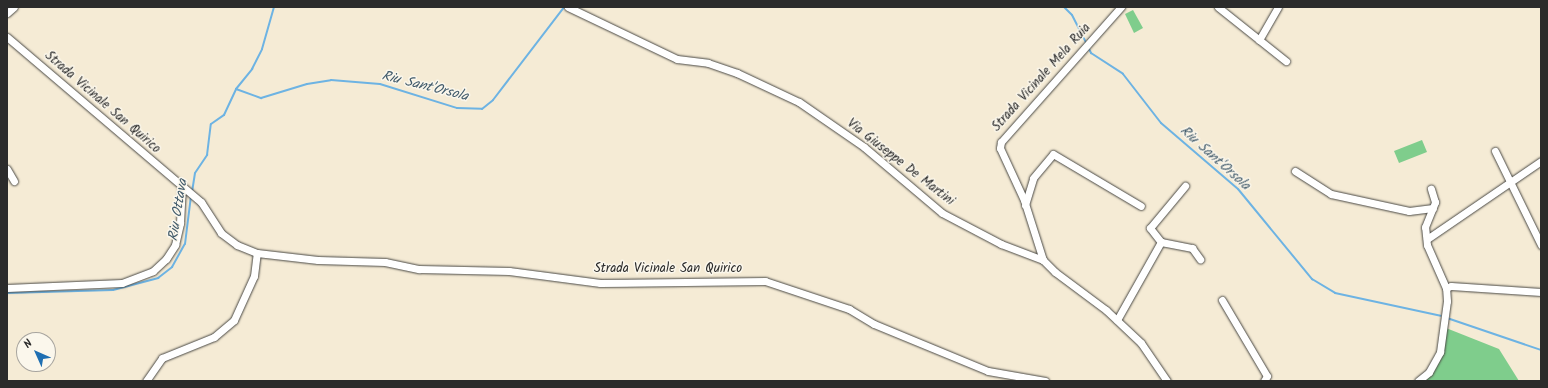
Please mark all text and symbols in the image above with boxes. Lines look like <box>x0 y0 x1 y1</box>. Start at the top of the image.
street label: Strada Vicinale Mela Ruia <box>989 21 1095 135</box>
street label: Strada Vicinale San Quirico <box>41 49 163 157</box>
water label: Riu Sant'Orsola <box>380 67 470 105</box>
street label: Via Giuseppe De Martini <box>843 116 957 210</box>
water label: Riu Sant'Orsola <box>1177 122 1253 194</box>
water label: Riu Ottava <box>165 178 191 242</box>
street label: Strada Vicinale San Quirico <box>594 261 742 277</box>
north arrow <box>16 332 56 372</box>
text: N <box>19 335 37 353</box>

